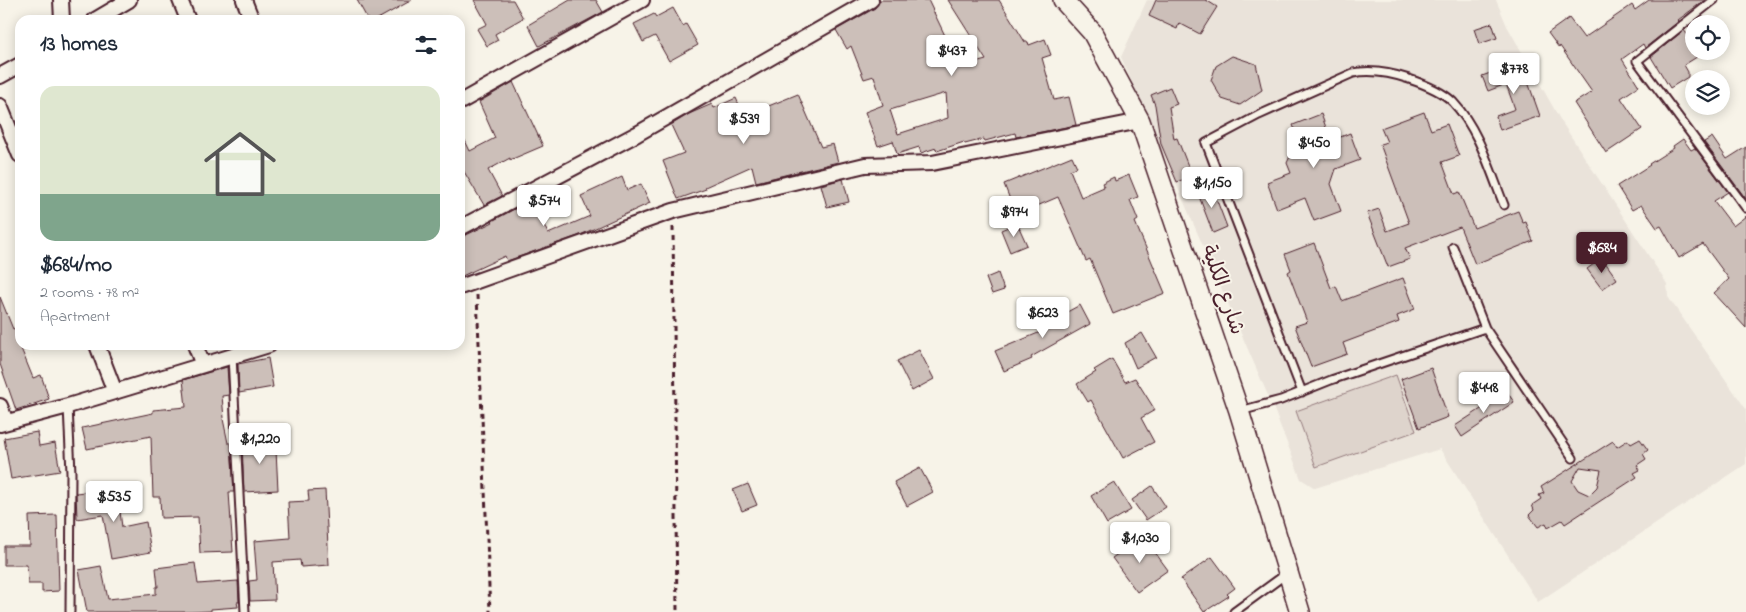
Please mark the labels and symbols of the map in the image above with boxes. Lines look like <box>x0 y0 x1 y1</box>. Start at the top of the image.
pin: $437 <box>922 34 982 77</box>
pin: $778 <box>1484 52 1544 95</box>
pin: $539 <box>714 102 774 145</box>
pin: $450 <box>1284 126 1344 169</box>
pin: $1,150 <box>1171 166 1253 209</box>
pin: $574 <box>514 184 574 227</box>
pin: $974 <box>984 196 1044 238</box>
pin: $684 <box>1572 232 1632 274</box>
street label: شارع الكلية <box>1193 241 1251 339</box>
pin: $623 <box>1013 296 1073 339</box>
pin: $448 <box>1454 372 1514 414</box>
pin: $1,220 <box>219 422 301 465</box>
pin: $535 <box>84 480 144 523</box>
pin: $1,030 <box>1099 522 1181 564</box>

